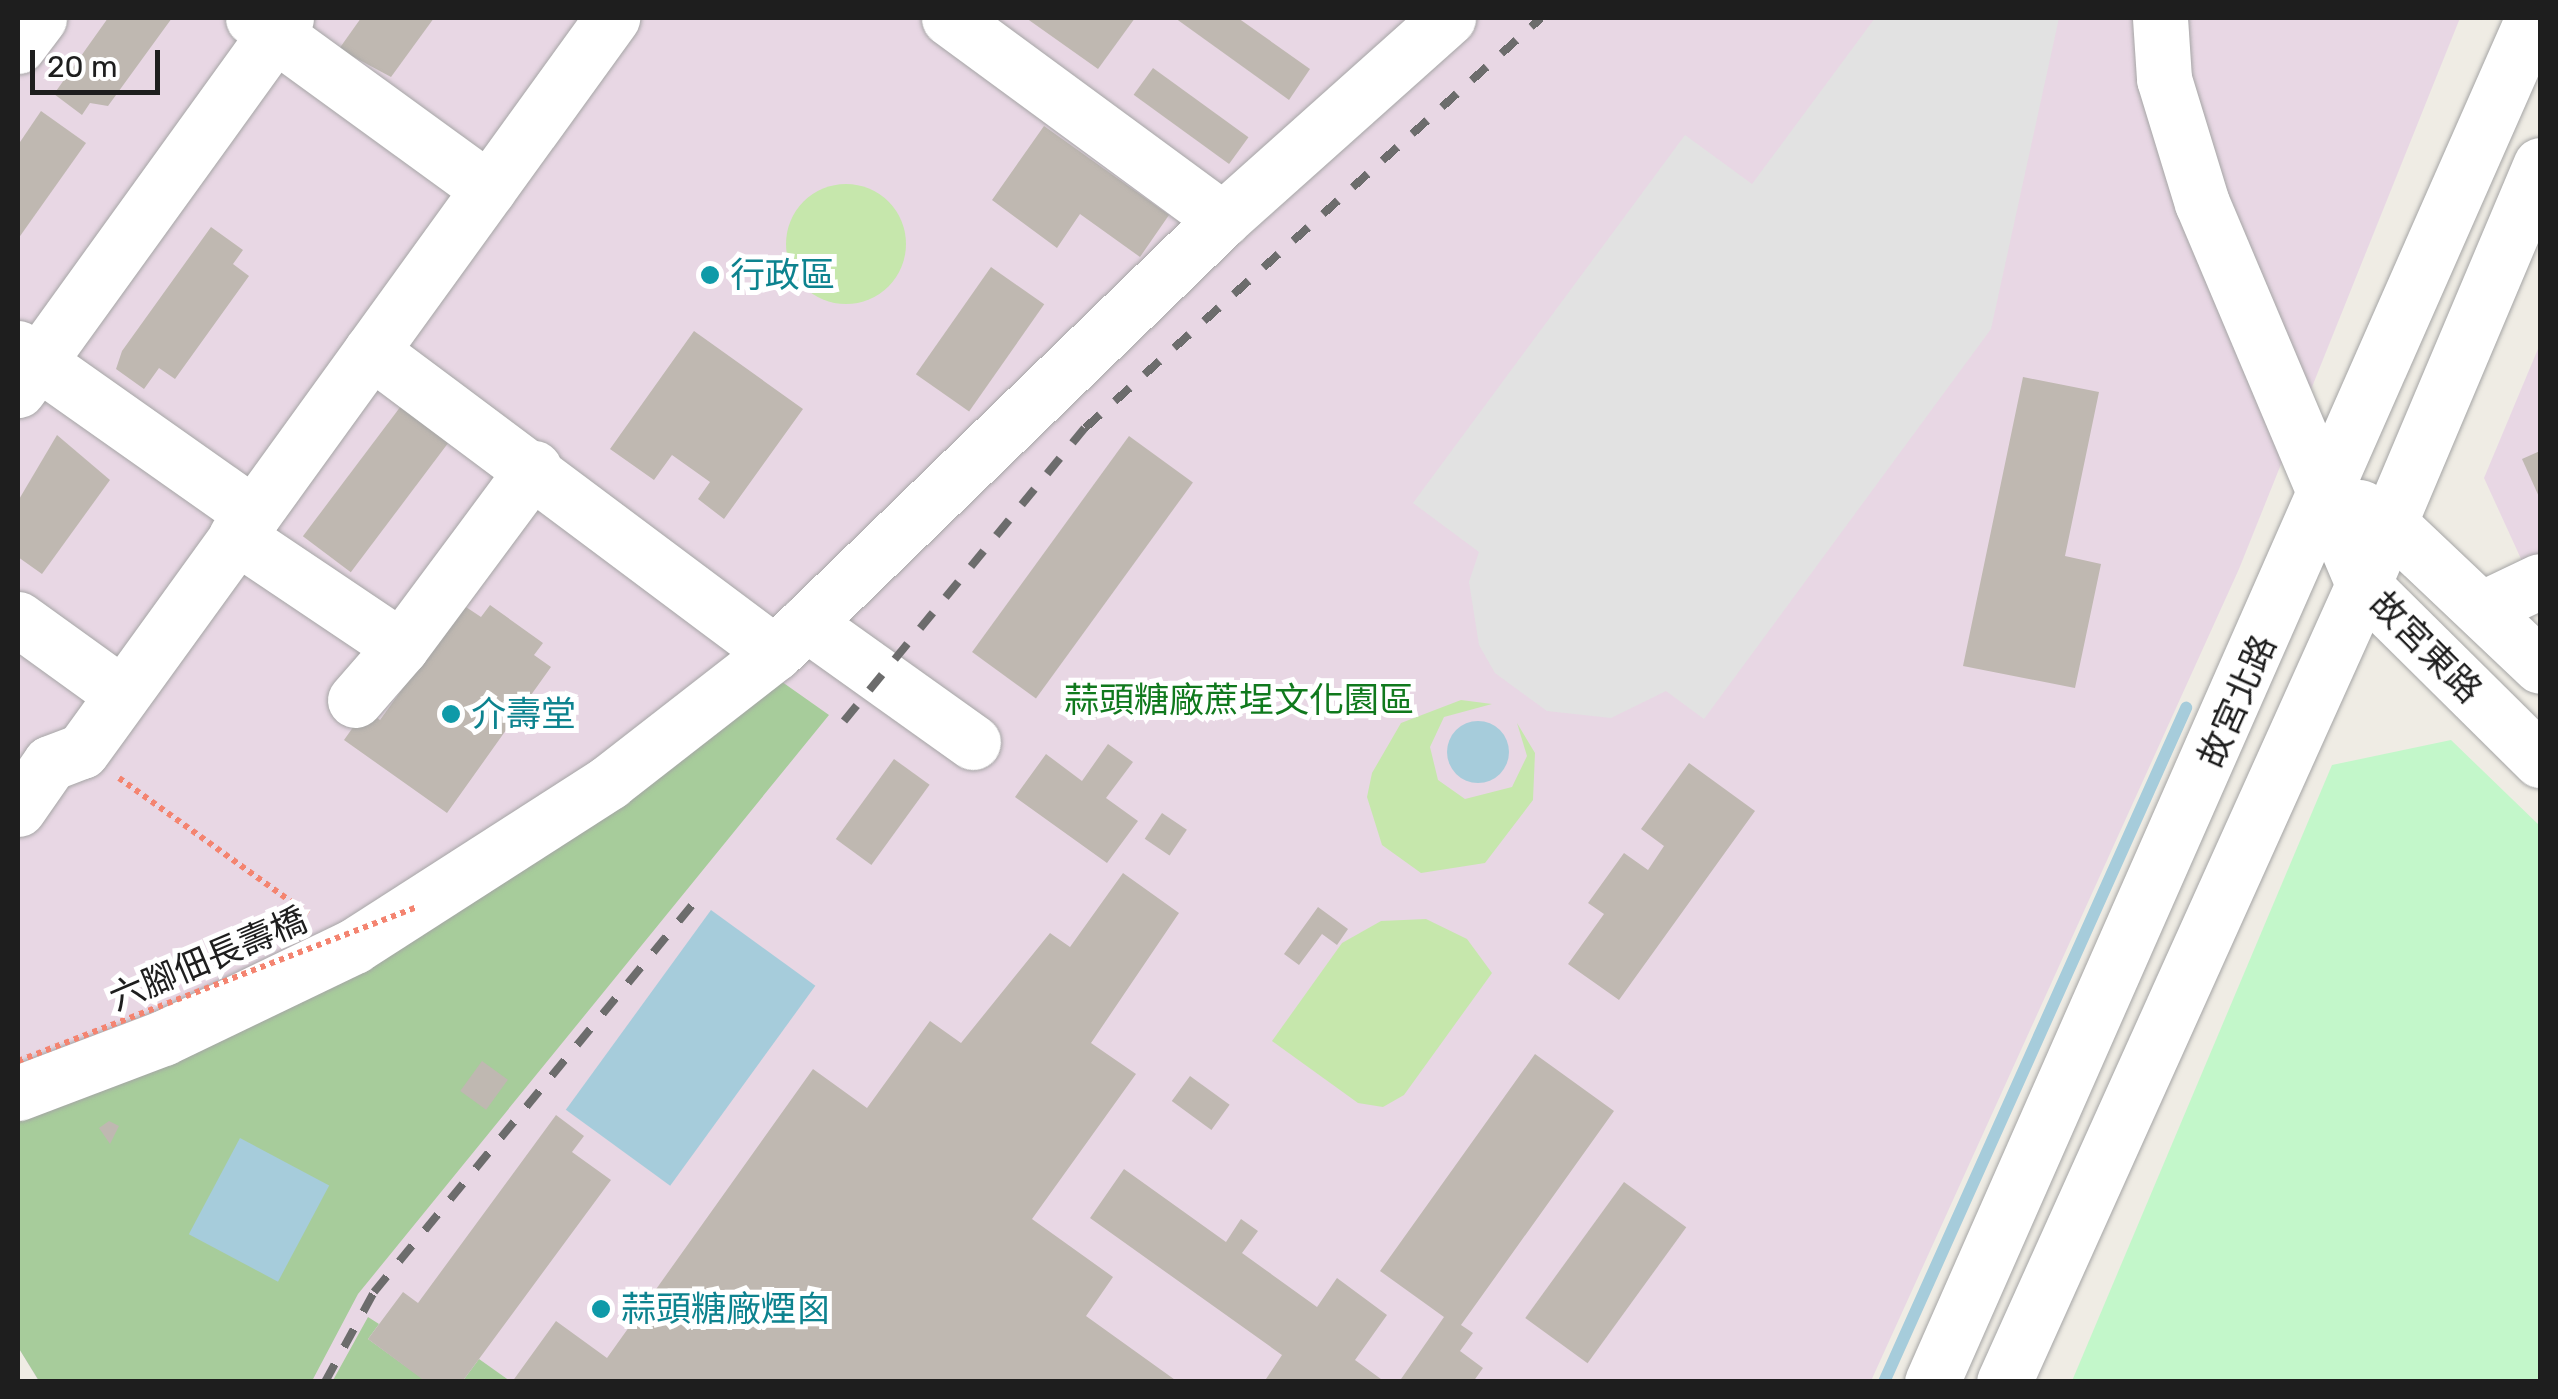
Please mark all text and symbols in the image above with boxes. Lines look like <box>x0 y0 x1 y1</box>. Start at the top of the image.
scale bar <box>35 30 165 92</box>
text: 20 m <box>47 49 118 85</box>
place label: 行政區 <box>730 254 835 296</box>
marker: 行政區 <box>699 264 721 286</box>
street label: 故宮東路 <box>2362 583 2490 711</box>
street label: 故宮北路 <box>2189 629 2285 773</box>
park label: 蒜頭糖廠蔗埕文化園區 <box>1064 679 1414 721</box>
place label: 介壽堂 <box>471 693 576 735</box>
marker: 介壽堂 <box>440 703 462 725</box>
street label: 六腳佃長壽橋 <box>103 899 313 1019</box>
place label: 蒜頭糖廠煙囪 <box>621 1288 831 1330</box>
marker: 蒜頭糖廠煙囪 <box>590 1298 612 1320</box>

